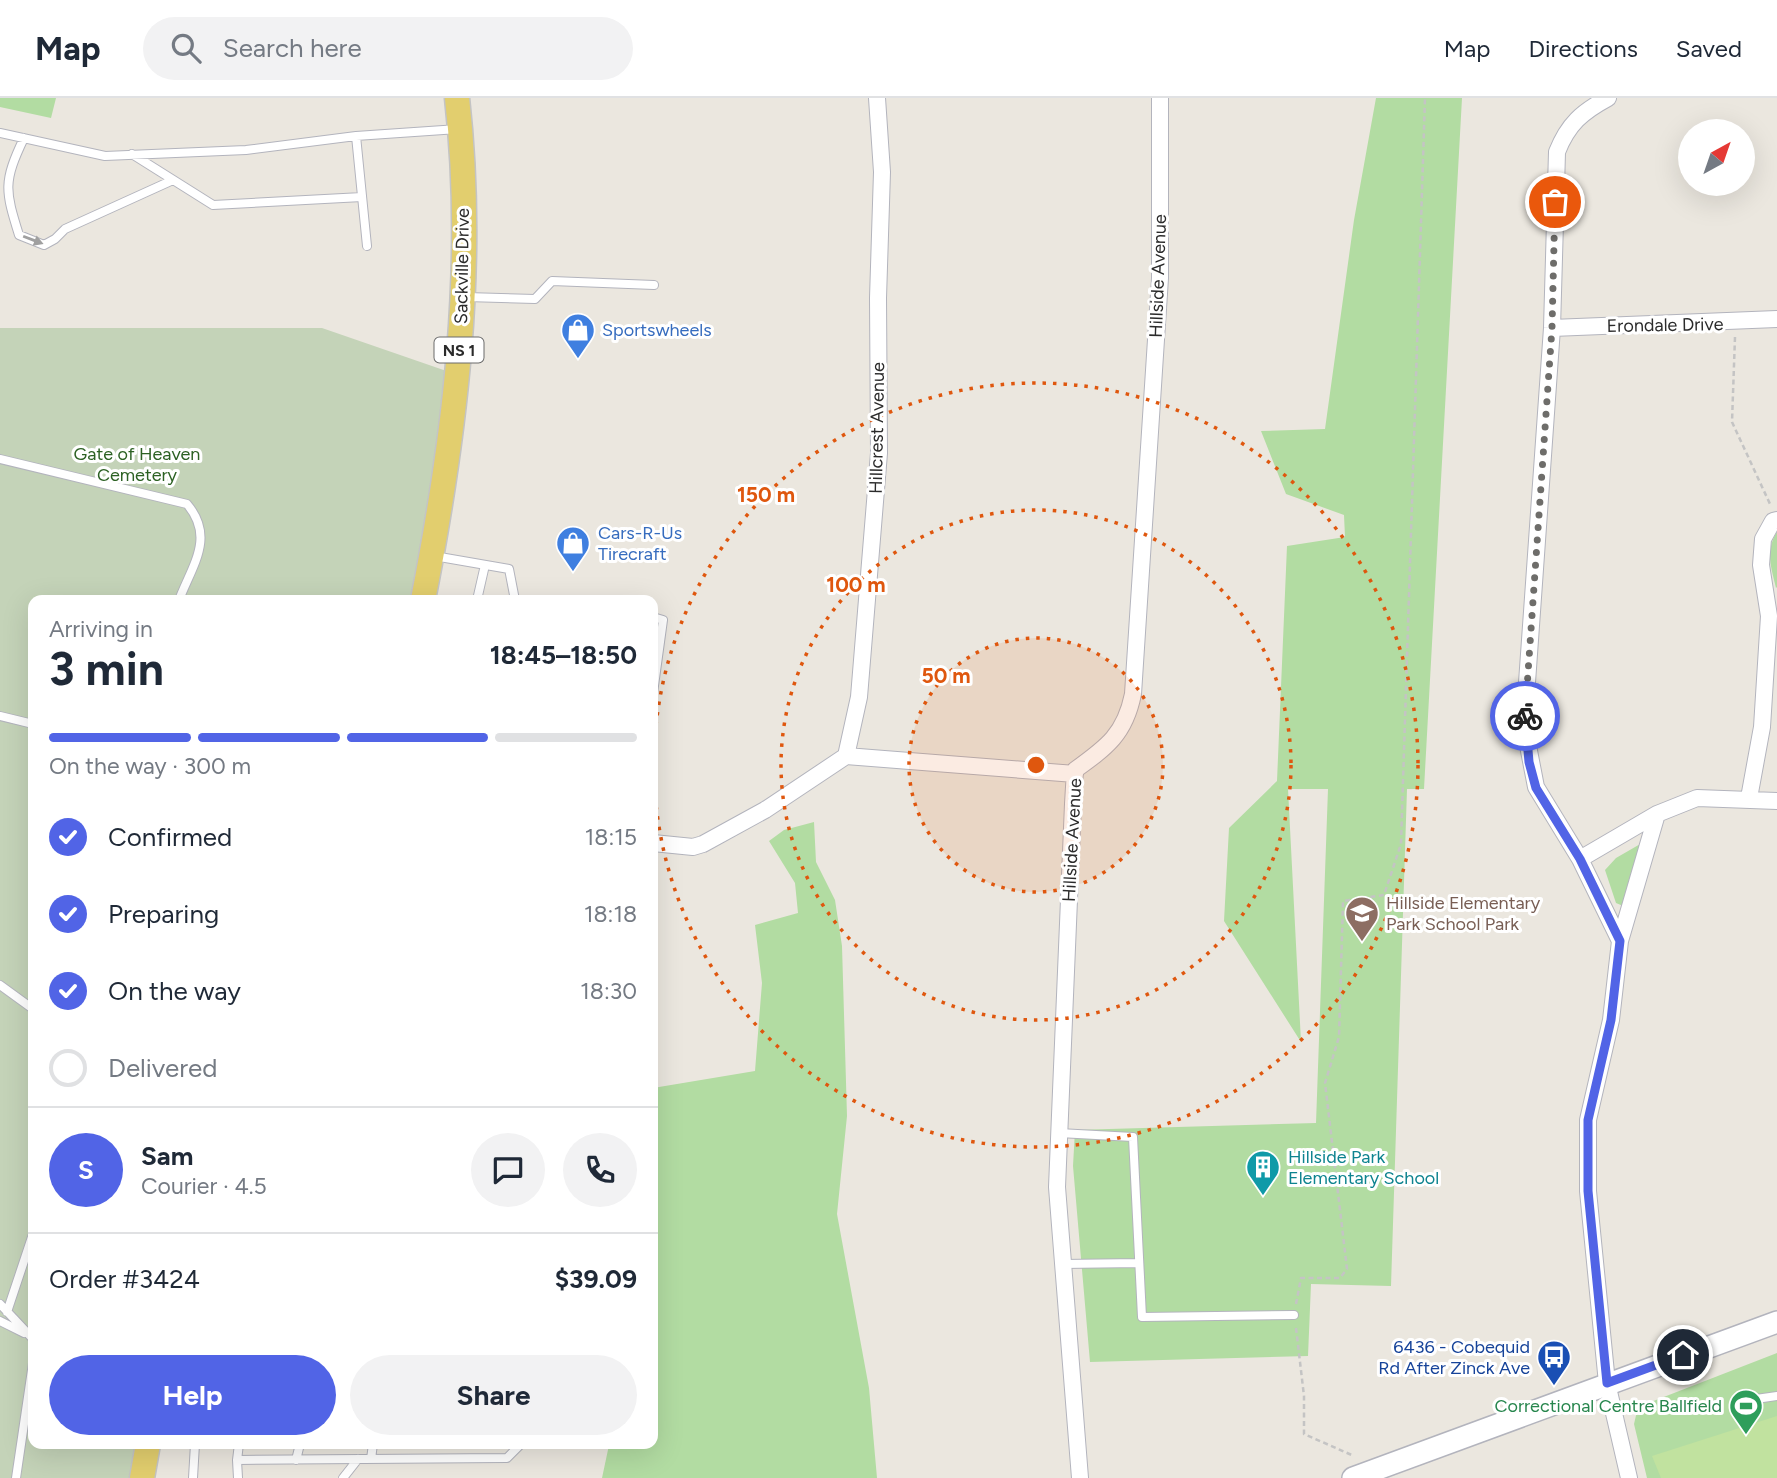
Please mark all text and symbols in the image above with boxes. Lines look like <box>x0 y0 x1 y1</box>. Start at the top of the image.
search box <box>143 17 633 80</box>
text: Map <box>35 29 101 68</box>
icon: search <box>167 29 205 67</box>
text: Search here <box>223 32 362 64</box>
text: Map <box>1444 34 1490 63</box>
text: Directions <box>1528 34 1638 63</box>
text: Saved <box>1676 34 1742 63</box>
north arrow <box>1678 119 1755 196</box>
map controls <box>1678 119 1755 196</box>
pin <box>1525 172 1585 232</box>
icon: bag <box>1536 183 1574 221</box>
street label: Sackville Drive <box>450 208 474 324</box>
street label: Hillside Avenue <box>1145 214 1171 338</box>
one-way arrow <box>23 235 44 246</box>
shop icon: Sportswheels <box>559 311 597 360</box>
street label: Erondale Drive <box>1606 313 1724 337</box>
place label: Sportswheels <box>602 319 712 341</box>
road number: NS 1 <box>434 338 484 362</box>
street label: Hillcrest Avenue <box>865 362 889 494</box>
park label: Gate of Heaven Cemetery <box>74 443 200 486</box>
text: 150 m <box>737 482 795 507</box>
place label: Cars-R-Us Tirecraft <box>598 522 682 565</box>
shop icon: Cars-R-Us Tirecraft <box>554 524 592 573</box>
text: 100 m <box>826 572 886 597</box>
text: Arriving in <box>49 615 153 643</box>
text: 18:45–18:50 <box>490 639 637 671</box>
text: 3 min <box>49 641 164 697</box>
text: 50 m <box>921 663 971 688</box>
courier <box>1490 681 1560 751</box>
icon: bike <box>1506 697 1544 735</box>
text: On the way · 300 m <box>49 752 251 780</box>
centre of rings <box>1024 753 1048 777</box>
street label: Hillside Avenue <box>1058 777 1086 902</box>
icon: check <box>49 818 87 856</box>
text: Confirmed <box>108 821 232 853</box>
text: 18:15 <box>585 823 637 851</box>
place label: Hillside Elementary Park School Park <box>1386 892 1541 935</box>
school or university icon: Hillside Elementary Park School Park <box>1343 894 1381 943</box>
icon: check <box>49 895 87 933</box>
text: Preparing <box>108 898 219 930</box>
text: 18:18 <box>584 900 637 928</box>
icon: check <box>49 972 87 1010</box>
text: On the way <box>108 975 241 1007</box>
text: 18:30 <box>580 977 637 1005</box>
text: Delivered <box>108 1052 217 1084</box>
button: chat <box>471 1133 545 1207</box>
button: phone <box>563 1133 637 1207</box>
text: Sam <box>141 1140 193 1172</box>
place label: Hillside Park Elementary School <box>1288 1146 1439 1189</box>
building icon: Hillside Park Elementary School <box>1244 1148 1282 1197</box>
text: S <box>78 1154 94 1186</box>
text: Courier · 4.5 <box>141 1172 267 1200</box>
text: Order #3424 <box>49 1263 200 1295</box>
text: $39.09 <box>555 1263 637 1295</box>
pin <box>1653 1325 1713 1385</box>
place label: 6436 - Cobequid Rd After Zinck Ave <box>1378 1336 1530 1379</box>
icon: home <box>1664 1336 1702 1374</box>
bus stop icon: 6436 - Cobequid Rd After Zinck Ave <box>1535 1338 1573 1387</box>
button: Help <box>49 1355 336 1435</box>
button: Share <box>350 1355 637 1435</box>
sports icon: Correctional Centre Ballfield <box>1727 1387 1765 1436</box>
place label: Correctional Centre Ballfield <box>1495 1395 1722 1417</box>

